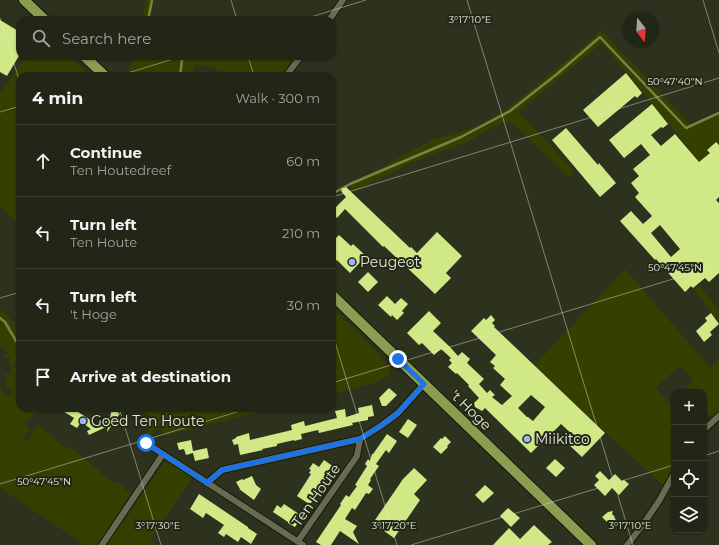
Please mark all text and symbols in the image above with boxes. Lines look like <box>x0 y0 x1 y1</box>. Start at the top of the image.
north arrow <box>623 12 659 48</box>
text: 3°17'10"E <box>448 13 492 26</box>
search box <box>16 16 336 60</box>
icon: search <box>30 27 52 49</box>
text: Search here <box>62 29 151 48</box>
text: 50°47'40"N <box>647 75 703 88</box>
text: 4 min <box>32 88 83 108</box>
text: Walk · 300 m <box>235 90 320 106</box>
text: Continue <box>70 143 142 162</box>
icon: ahead <box>32 150 54 172</box>
text: 60 m <box>286 153 320 169</box>
text: Ten Houtedreef <box>70 162 171 178</box>
text: Turn left <box>70 215 137 234</box>
icon: left <box>32 222 54 244</box>
text: 210 m <box>282 225 320 241</box>
text: Ten Houte <box>70 234 137 250</box>
place label: Peugeot <box>360 253 421 271</box>
marker: Peugeot <box>347 257 357 267</box>
text: 50°47'45"N <box>648 261 702 274</box>
text: Turn left <box>70 287 137 306</box>
icon: left <box>32 294 54 316</box>
text: 30 m <box>287 297 320 313</box>
text: 't Hoge <box>70 306 117 322</box>
route end <box>389 350 407 368</box>
icon: arrive <box>32 366 54 388</box>
text: Arrive at destination <box>70 367 231 386</box>
street label: 't Hoge <box>447 386 495 434</box>
map controls <box>671 389 707 533</box>
button: + <box>671 389 707 425</box>
place label: Goed Ten Houte <box>91 412 205 430</box>
marker: Goed Ten Houte <box>78 416 88 426</box>
button: − <box>671 425 707 461</box>
place label: Miikitco <box>535 430 590 448</box>
route start <box>137 434 155 452</box>
marker: Miikitco <box>522 434 532 444</box>
street label: Ten Houte <box>288 460 344 530</box>
button: locate <box>671 461 707 497</box>
text: 50°47'45"N <box>17 475 71 488</box>
button: layers <box>671 497 707 533</box>
text: 3°17'30"E <box>136 519 181 532</box>
text: 3°17'20"E <box>372 519 417 532</box>
text: 3°17'10"E <box>608 519 652 532</box>

